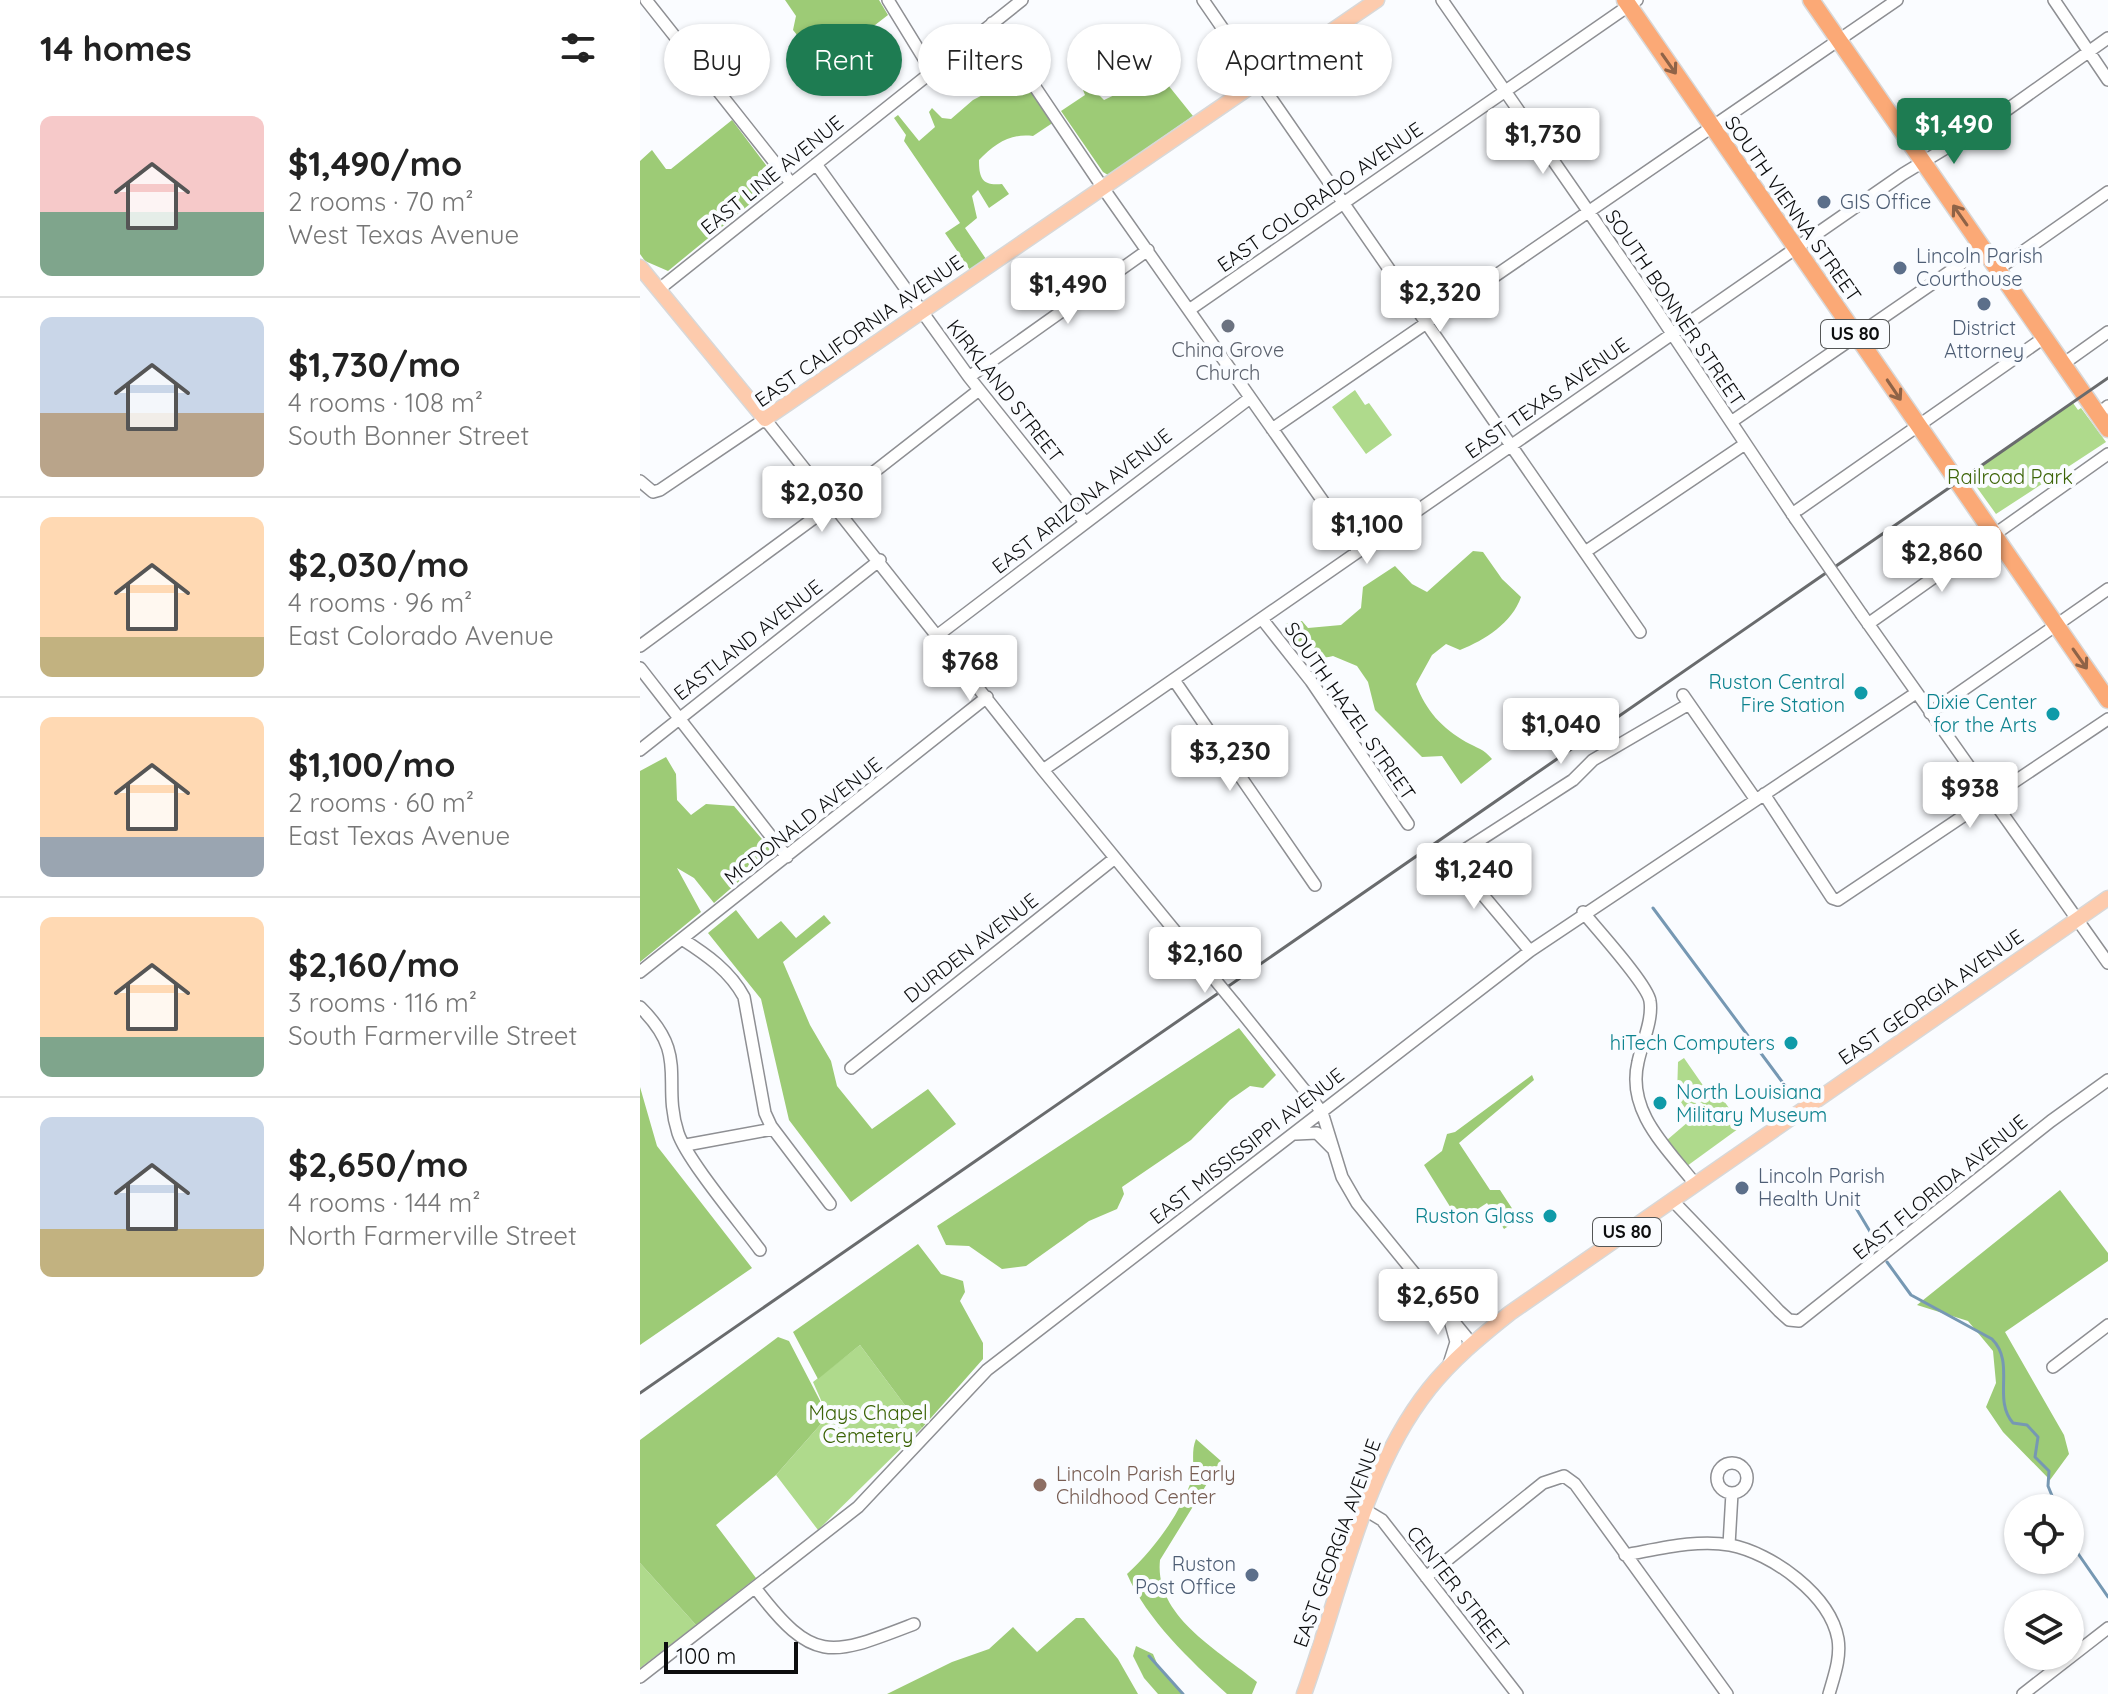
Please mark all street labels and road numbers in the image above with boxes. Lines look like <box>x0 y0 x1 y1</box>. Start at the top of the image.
street label: EAST LINE AVENUE <box>695 110 848 240</box>
street label: SOUTH VIENNA STREET <box>1720 111 1867 307</box>
street label: EAST COLORADO AVENUE <box>1212 116 1427 277</box>
street label: SOUTH BONNER STREET <box>1600 205 1751 411</box>
street label: EAST CALIFORNIA AVENUE <box>750 249 968 412</box>
street label: KIRKLAND STREET <box>942 314 1069 467</box>
road number: US 80 <box>1821 320 1889 348</box>
street label: EAST TEXAS AVENUE <box>1460 332 1633 464</box>
street label: EAST ARIZONA AVENUE <box>987 423 1177 579</box>
street label: EASTLAND AVENUE <box>668 574 827 705</box>
street label: SOUTH HAZEL STREET <box>1279 617 1421 805</box>
street label: MCDONALD AVENUE <box>719 751 887 890</box>
street label: DURDEN AVENUE <box>898 887 1043 1008</box>
street label: EAST GEORGIA AVENUE <box>1833 923 2028 1070</box>
street label: EAST MISSISSIPPI AVENUE <box>1145 1062 1349 1229</box>
street label: EAST FLORIDA AVENUE <box>1847 1109 2032 1265</box>
road number: US 80 <box>1593 1218 1661 1246</box>
street label: EAST GEORGIA AVENUE <box>1287 1435 1386 1651</box>
street label: CENTER STREET <box>1402 1521 1515 1657</box>

